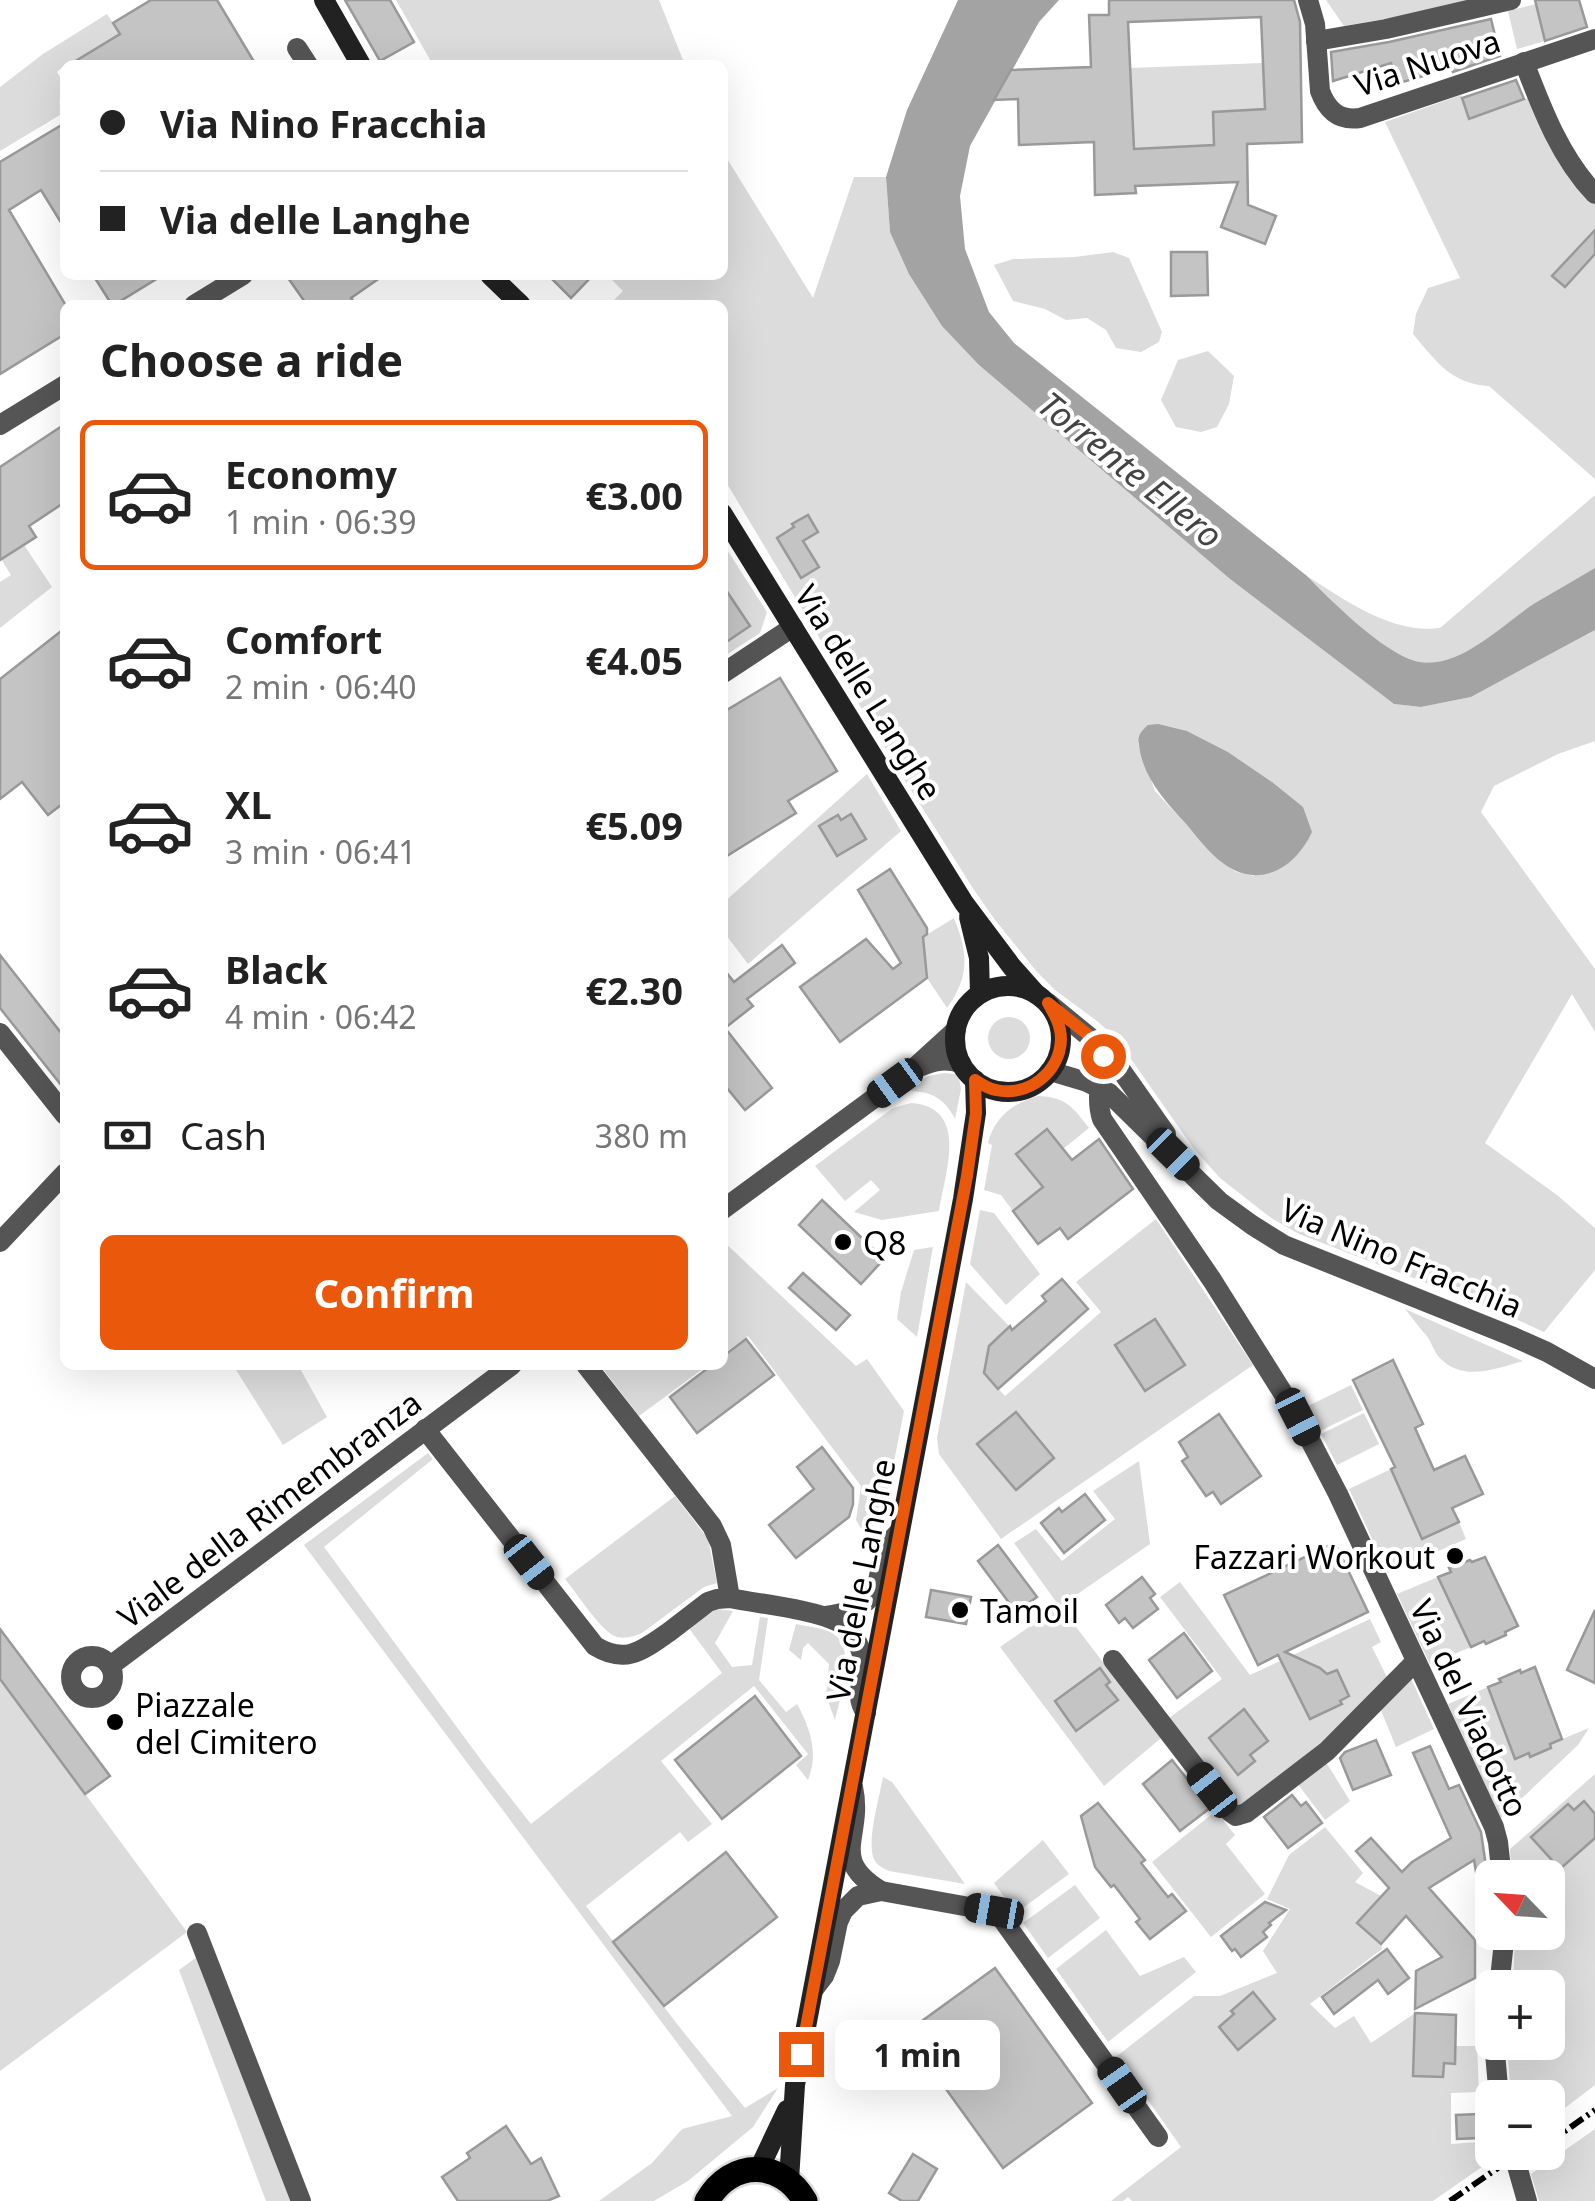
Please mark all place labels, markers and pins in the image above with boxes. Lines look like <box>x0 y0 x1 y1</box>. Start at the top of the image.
place label: Q8 <box>863 1221 906 1264</box>
marker: Q8 <box>832 1231 854 1253</box>
place label: Fazzari Workout <box>1193 1535 1435 1578</box>
marker: Fazzari Workout <box>1444 1545 1466 1567</box>
place label: Tamoil <box>980 1589 1079 1632</box>
marker: Tamoil <box>949 1599 971 1621</box>
place label: Piazzale del Cimitero <box>135 1683 318 1763</box>
marker: Piazzale del Cimitero <box>104 1711 126 1733</box>

